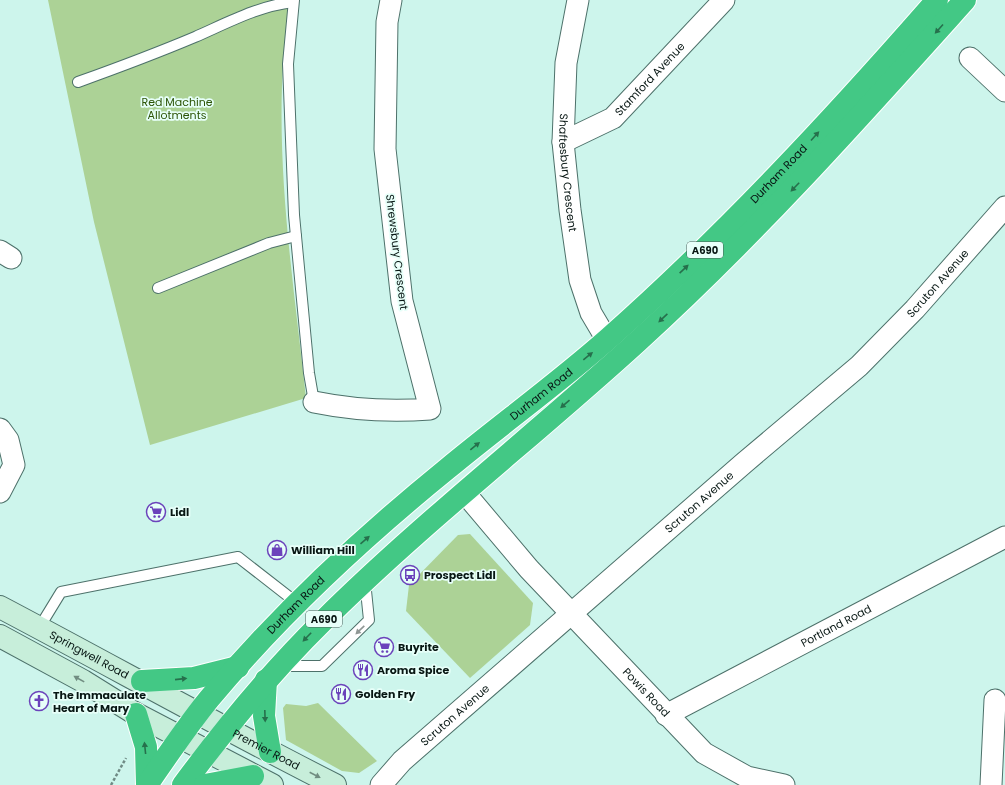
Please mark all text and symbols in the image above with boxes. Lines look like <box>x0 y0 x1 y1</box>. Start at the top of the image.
one-way arrow <box>934 24 944 34</box>
street label: Stamford Avenue <box>611 39 688 119</box>
park label: Red Machine Allotments <box>141 94 213 123</box>
street label: Shaftesbury Crescent <box>555 113 581 233</box>
one-way arrow <box>810 131 819 141</box>
street label: Durham Road <box>746 141 811 207</box>
one-way arrow <box>790 182 800 192</box>
street label: Shrewsbury Crescent <box>382 193 412 311</box>
road number: A690 <box>687 242 723 258</box>
street label: Scruton Avenue <box>903 245 972 321</box>
one-way arrow <box>679 264 689 273</box>
one-way arrow <box>658 313 668 323</box>
one-way arrow <box>582 351 593 360</box>
street label: Durham Road <box>506 364 576 424</box>
one-way arrow <box>560 400 571 409</box>
one-way arrow <box>470 441 481 450</box>
street label: Scruton Avenue <box>661 467 737 537</box>
supermarket icon: Lidl <box>145 501 167 523</box>
place label: Lidl <box>170 504 189 520</box>
one-way arrow <box>359 536 370 545</box>
shop icon: William Hill <box>266 539 288 561</box>
place label: William Hill <box>291 542 355 558</box>
bus stop icon: Prospect Lidl <box>399 564 421 586</box>
place label: Prospect Lidl <box>424 567 496 583</box>
street label: Durham Road <box>263 572 328 638</box>
street label: Portland Road <box>798 601 874 651</box>
road number: A690 <box>306 611 342 627</box>
one-way arrow <box>355 625 365 635</box>
street label: Springwell Road <box>47 627 132 683</box>
one-way arrow <box>302 632 312 642</box>
supermarket icon: Buyrite <box>373 636 395 658</box>
place label: Buyrite <box>398 639 439 655</box>
restaurant icon: Aroma Spice <box>352 659 374 681</box>
place label: Aroma Spice <box>377 662 449 678</box>
street label: Powis Road <box>619 664 674 721</box>
one-way arrow <box>73 676 85 683</box>
one-way arrow <box>175 676 187 682</box>
street label: Scruton Avenue <box>417 680 493 749</box>
restaurant icon: Golden Fry <box>330 683 352 705</box>
place label: Golden Fry <box>355 686 415 702</box>
place label: The Immaculate Heart of Mary <box>53 687 146 716</box>
church icon: The Immaculate Heart of Mary <box>28 690 50 712</box>
one-way arrow <box>262 710 268 723</box>
street label: Premier Road <box>230 725 303 774</box>
one-way arrow <box>142 742 149 754</box>
one-way arrow <box>309 772 321 778</box>

